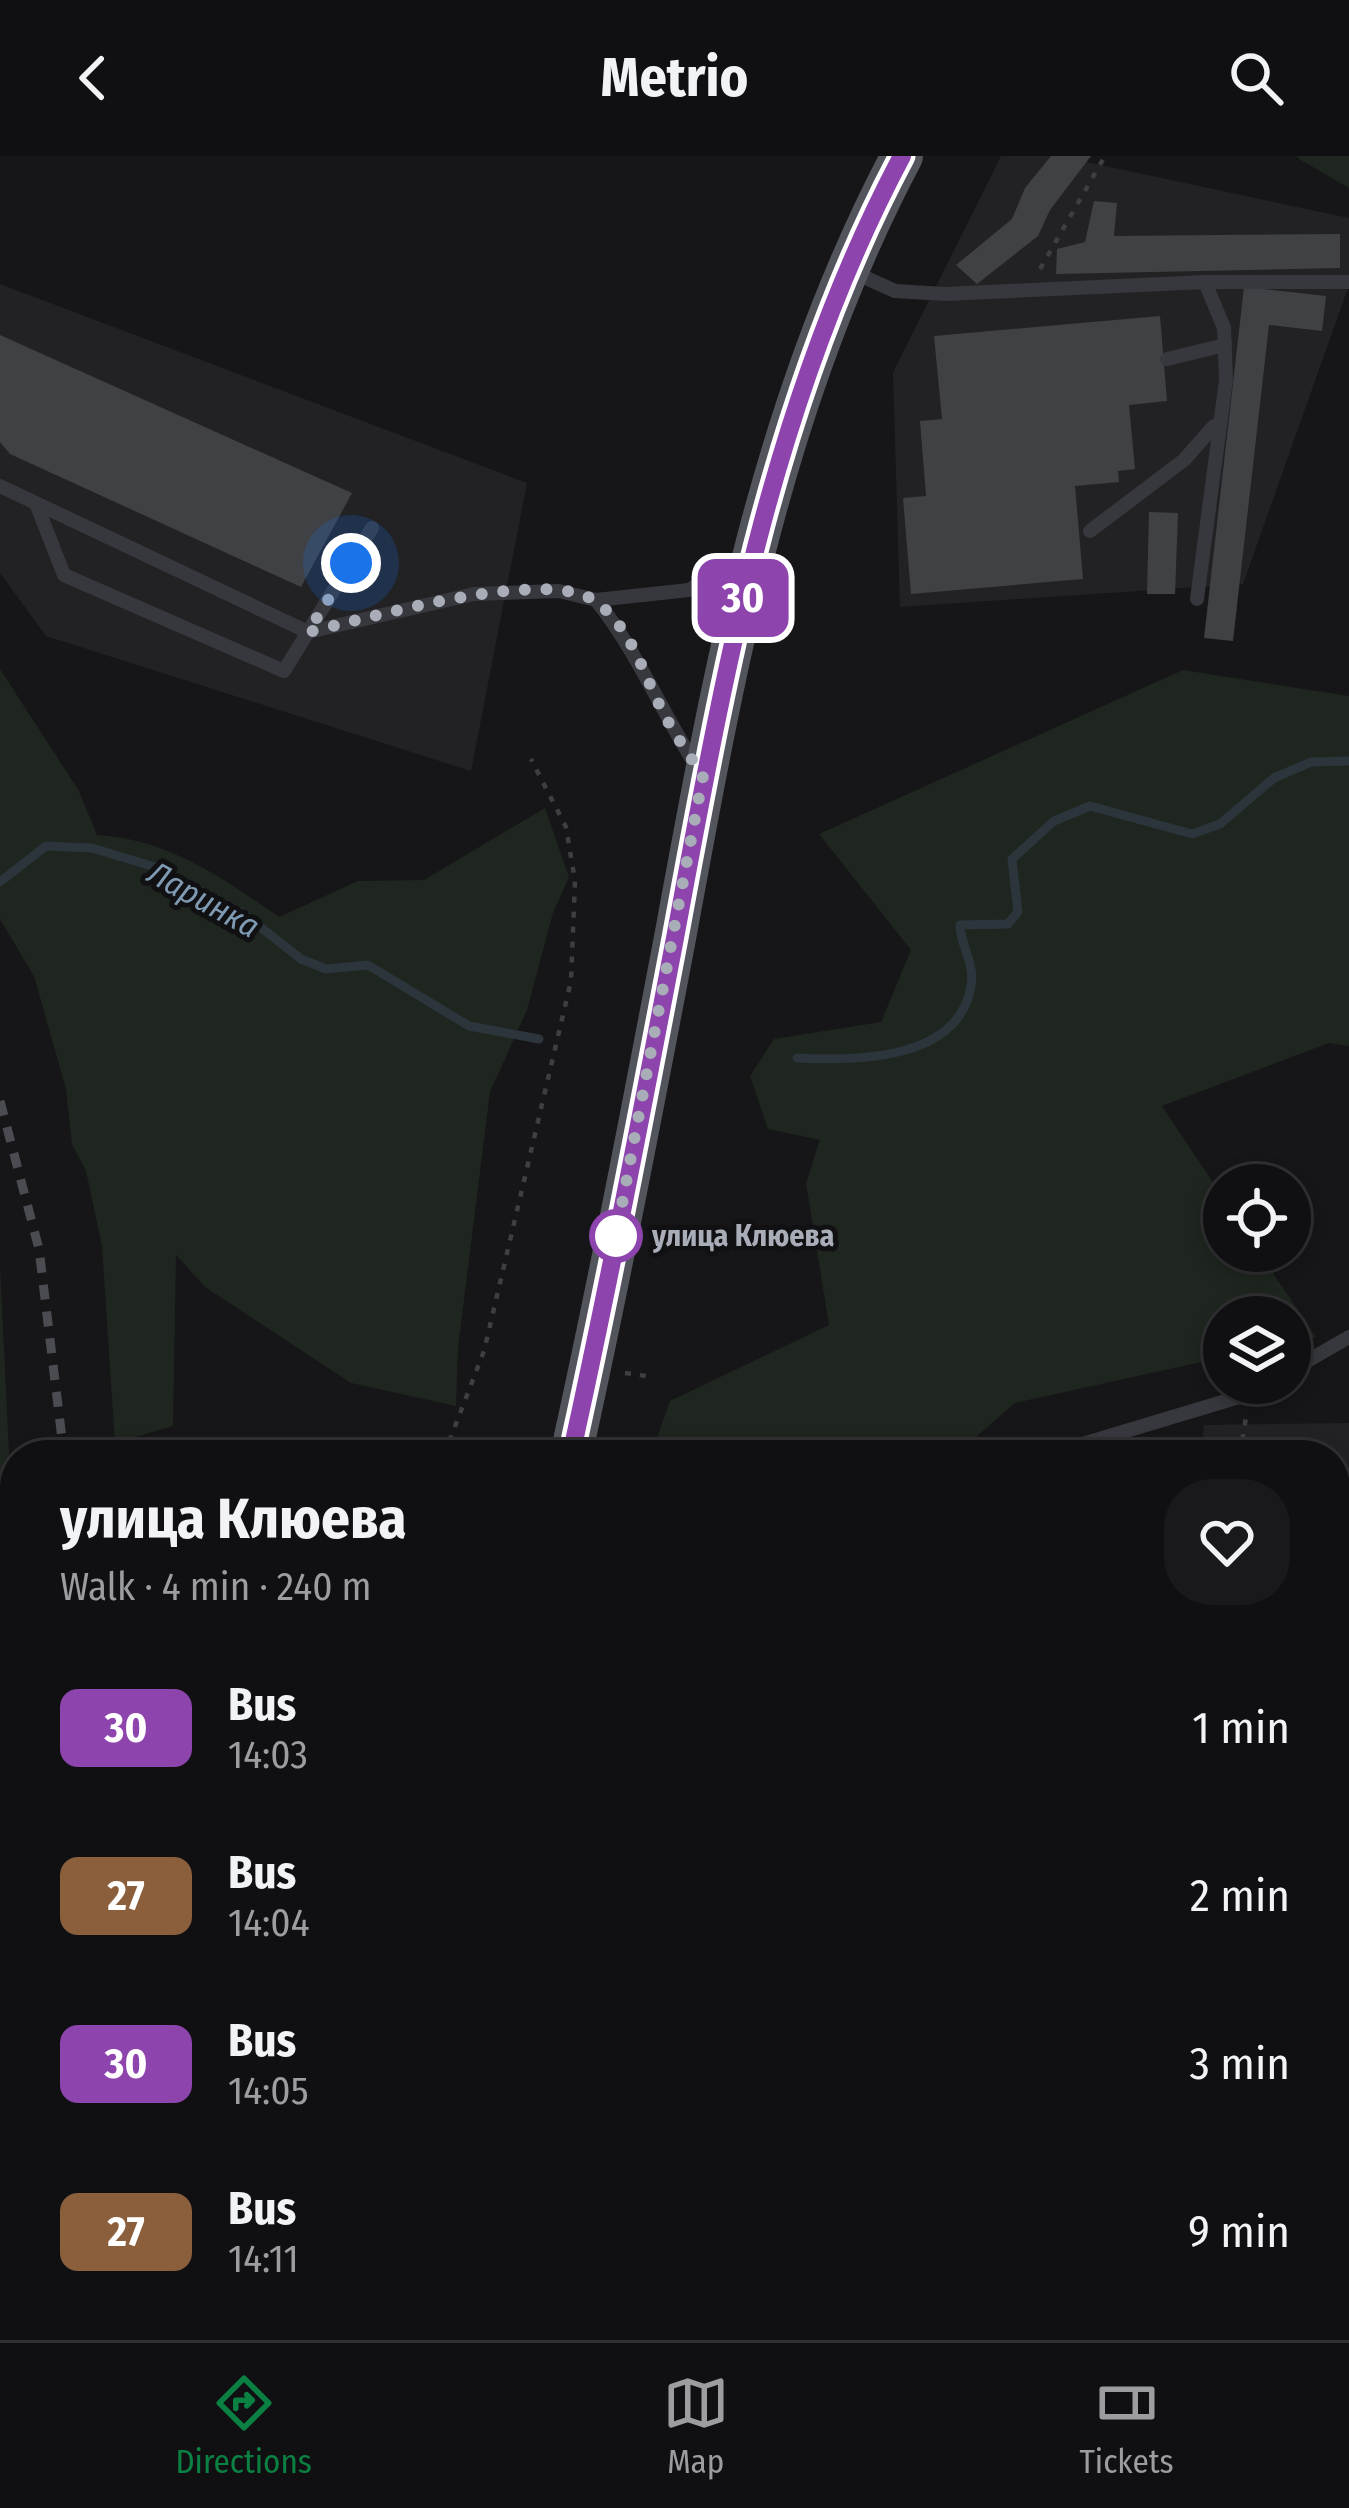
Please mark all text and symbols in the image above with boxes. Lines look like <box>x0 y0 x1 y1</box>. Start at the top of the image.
icon: back <box>60 45 126 111</box>
icon: search <box>1223 45 1289 111</box>
text: Metrio <box>601 46 748 110</box>
your location <box>321 533 381 593</box>
line badge: 30 <box>689 559 797 637</box>
text: 30 <box>722 573 764 623</box>
water label: Ларинка <box>140 852 266 947</box>
map controls <box>1203 1164 1311 1404</box>
button: locate <box>1203 1164 1311 1272</box>
marker: улица Клюева <box>591 1211 641 1261</box>
place label: улица Клюева <box>651 1218 834 1254</box>
button: layers <box>1203 1296 1311 1404</box>
button: heart <box>1164 1479 1290 1605</box>
text: улица Клюева <box>60 1485 407 1553</box>
text: Walk · 4 min · 240 m <box>60 1564 372 1610</box>
text: Bus <box>228 1678 296 1732</box>
text: 1 min <box>1192 1701 1290 1755</box>
text: 30 <box>105 1703 147 1753</box>
text: 14:03 <box>228 1732 308 1778</box>
text: Bus <box>228 1846 296 1900</box>
text: 2 min <box>1190 1869 1290 1923</box>
text: 27 <box>107 1871 145 1921</box>
text: 14:04 <box>228 1900 310 1946</box>
text: Bus <box>228 2014 296 2068</box>
text: 3 min <box>1189 2037 1290 2091</box>
text: 30 <box>105 2039 147 2089</box>
text: 14:05 <box>228 2068 309 2114</box>
text: Bus <box>228 2182 296 2236</box>
text: 9 min <box>1188 2205 1290 2259</box>
text: 27 <box>107 2207 145 2257</box>
text: 14:11 <box>228 2236 299 2282</box>
tab: Directions <box>175 2370 312 2482</box>
tab: Map <box>663 2370 729 2482</box>
tab: Tickets <box>1080 2370 1174 2482</box>

